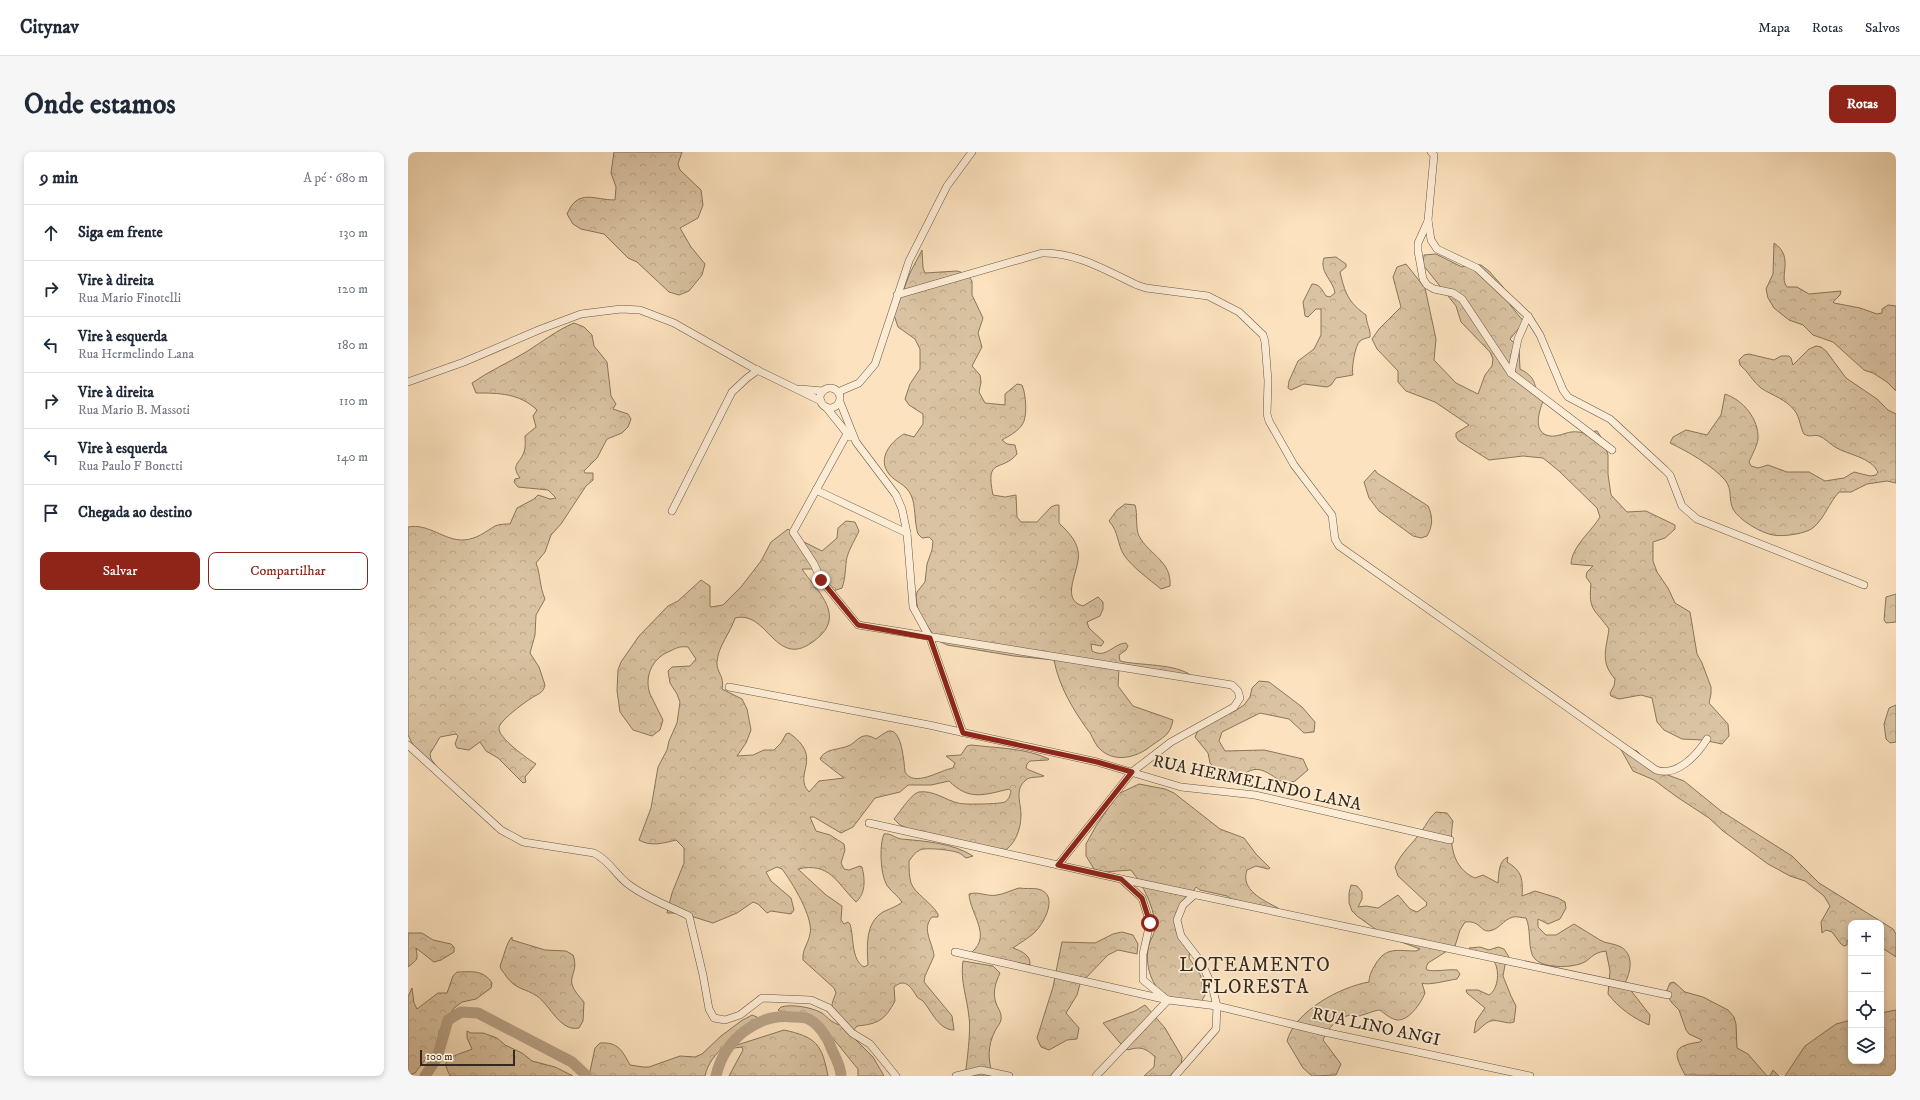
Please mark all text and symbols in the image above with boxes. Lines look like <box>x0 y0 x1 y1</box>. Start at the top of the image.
text: Citynav <box>20 16 79 39</box>
text: Mapa <box>1758 19 1790 37</box>
text: Rotas <box>1812 19 1843 37</box>
text: Salvos <box>1865 19 1900 37</box>
button: Rotas <box>1829 85 1896 123</box>
text: Onde estamos <box>24 87 176 122</box>
text: 9 min <box>40 167 78 189</box>
text: A pé · 680 m <box>304 170 368 186</box>
icon: ahead <box>40 222 62 244</box>
text: Siga em frente <box>78 223 163 242</box>
text: 130 m <box>339 225 368 241</box>
text: Vire à direita <box>78 271 154 290</box>
icon: right <box>40 278 62 300</box>
text: 120 m <box>337 281 368 297</box>
text: Rua Mario Finotelli <box>78 290 181 306</box>
text: Vire à esquerda <box>78 327 167 346</box>
icon: left <box>40 334 62 356</box>
text: 180 m <box>337 337 368 353</box>
text: Rua Hermelindo Lana <box>78 346 194 362</box>
text: Vire à direita <box>78 383 154 402</box>
icon: right <box>40 390 62 412</box>
text: 110 m <box>339 393 368 409</box>
text: Rua Mario B. Massoti <box>78 402 190 418</box>
text: Vire à esquerda <box>78 439 167 458</box>
icon: left <box>40 446 62 468</box>
text: 140 m <box>336 449 368 465</box>
text: Rua Paulo F Bonetti <box>78 458 183 474</box>
icon: arrive <box>40 502 62 524</box>
text: Chegada ao destino <box>78 503 192 522</box>
button: Salvar <box>40 552 200 590</box>
button: Compartilhar <box>208 552 368 590</box>
route end <box>812 571 830 589</box>
street label: RUA HERMELINDO LANA <box>1151 750 1363 816</box>
route start <box>1141 914 1159 932</box>
map controls <box>1848 920 1884 1064</box>
button: + <box>1848 920 1884 956</box>
district label: LOTEAMENTO FLORESTA <box>1179 954 1331 999</box>
button: − <box>1848 956 1884 992</box>
button: locate <box>1848 992 1884 1028</box>
street label: RUA LINO ANGI <box>1310 1003 1442 1051</box>
button: layers <box>1848 1028 1884 1064</box>
scale bar <box>420 1048 515 1067</box>
text: 100 m <box>426 1050 452 1064</box>

